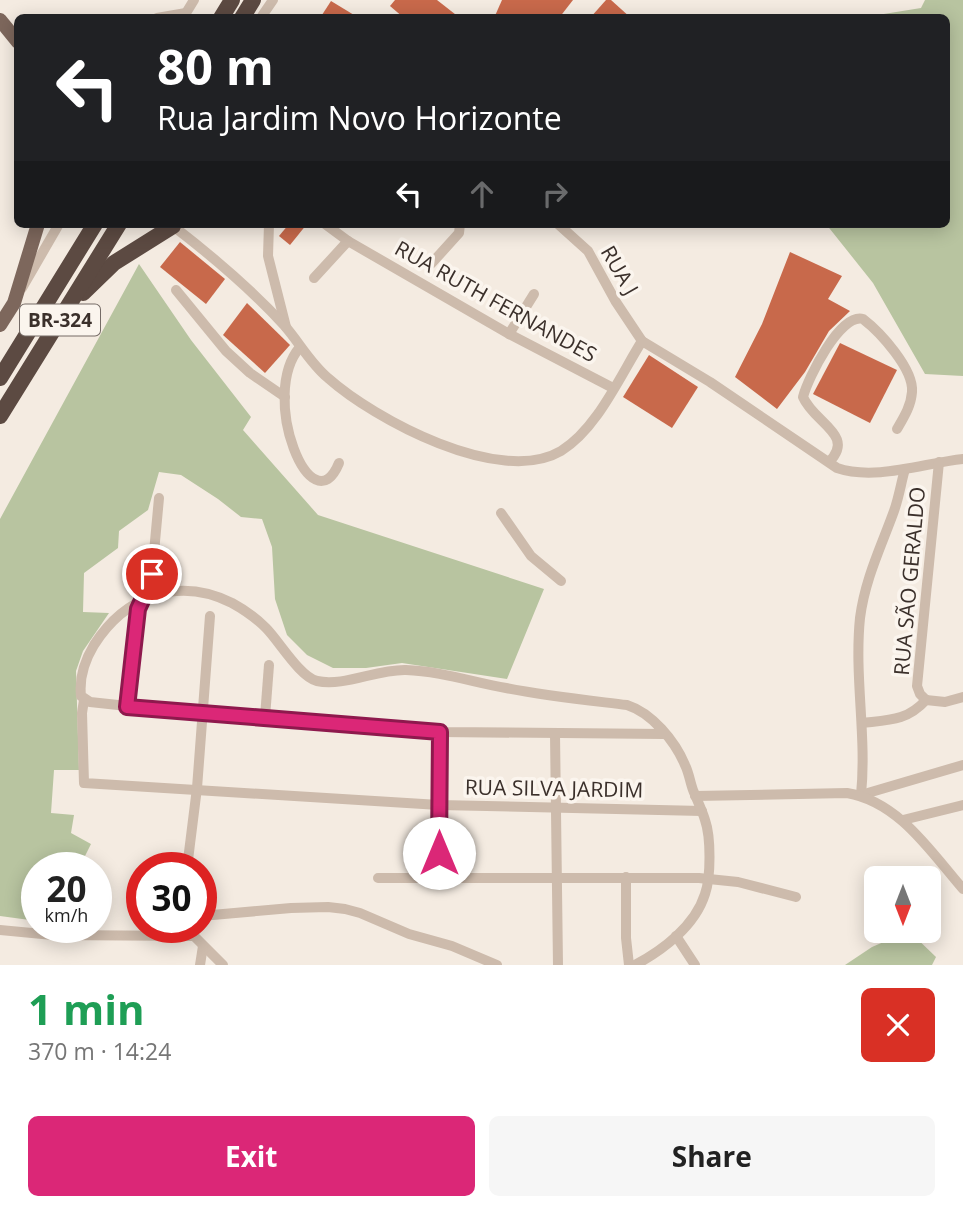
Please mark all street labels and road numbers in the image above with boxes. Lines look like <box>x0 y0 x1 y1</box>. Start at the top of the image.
street label: RUA RUTH FERNANDES <box>390 234 602 368</box>
street label: RUA J <box>595 240 645 300</box>
road number: BR-324 <box>20 304 100 336</box>
street label: RUA SÃO GERALDO <box>887 485 931 677</box>
street label: RUA SILVA JARDIM <box>465 772 643 804</box>

